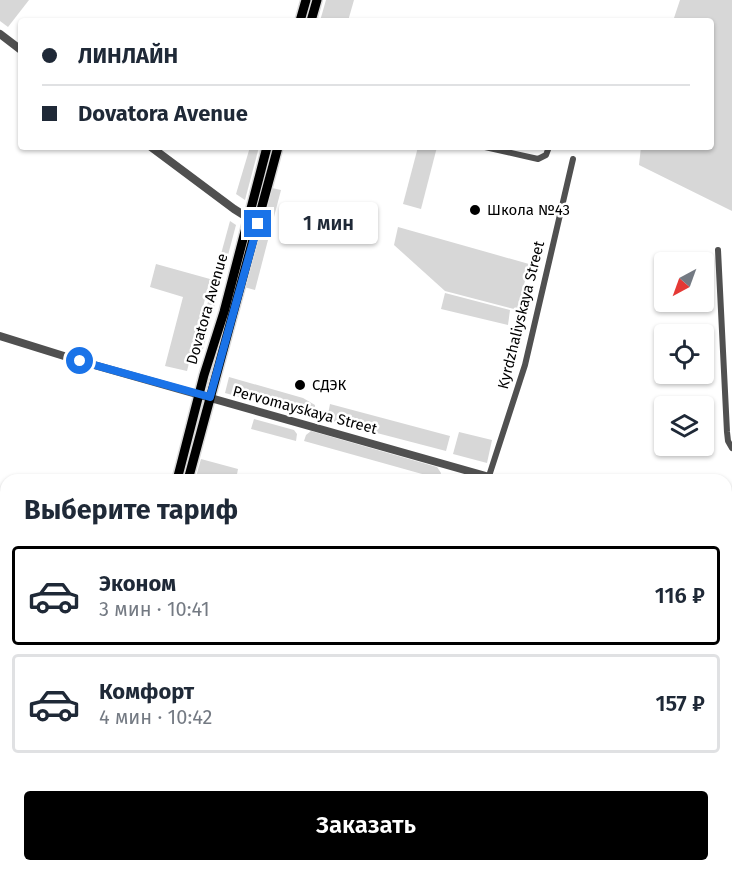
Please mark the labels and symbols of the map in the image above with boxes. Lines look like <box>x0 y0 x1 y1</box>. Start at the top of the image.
place label: Школа №43 <box>487 201 570 219</box>
callout: 1 мин <box>279 203 378 245</box>
marker: Школа №43 <box>468 203 482 217</box>
route end <box>244 210 271 237</box>
street label: Kyrdzhaliyskaya Street <box>494 239 548 391</box>
street label: Dovatora Avenue <box>183 251 231 367</box>
north arrow <box>654 252 714 312</box>
route start <box>66 347 93 374</box>
place label: СДЭК <box>312 376 347 394</box>
marker: СДЭК <box>293 378 307 392</box>
street label: Pervomayskaya Street <box>231 382 380 438</box>

